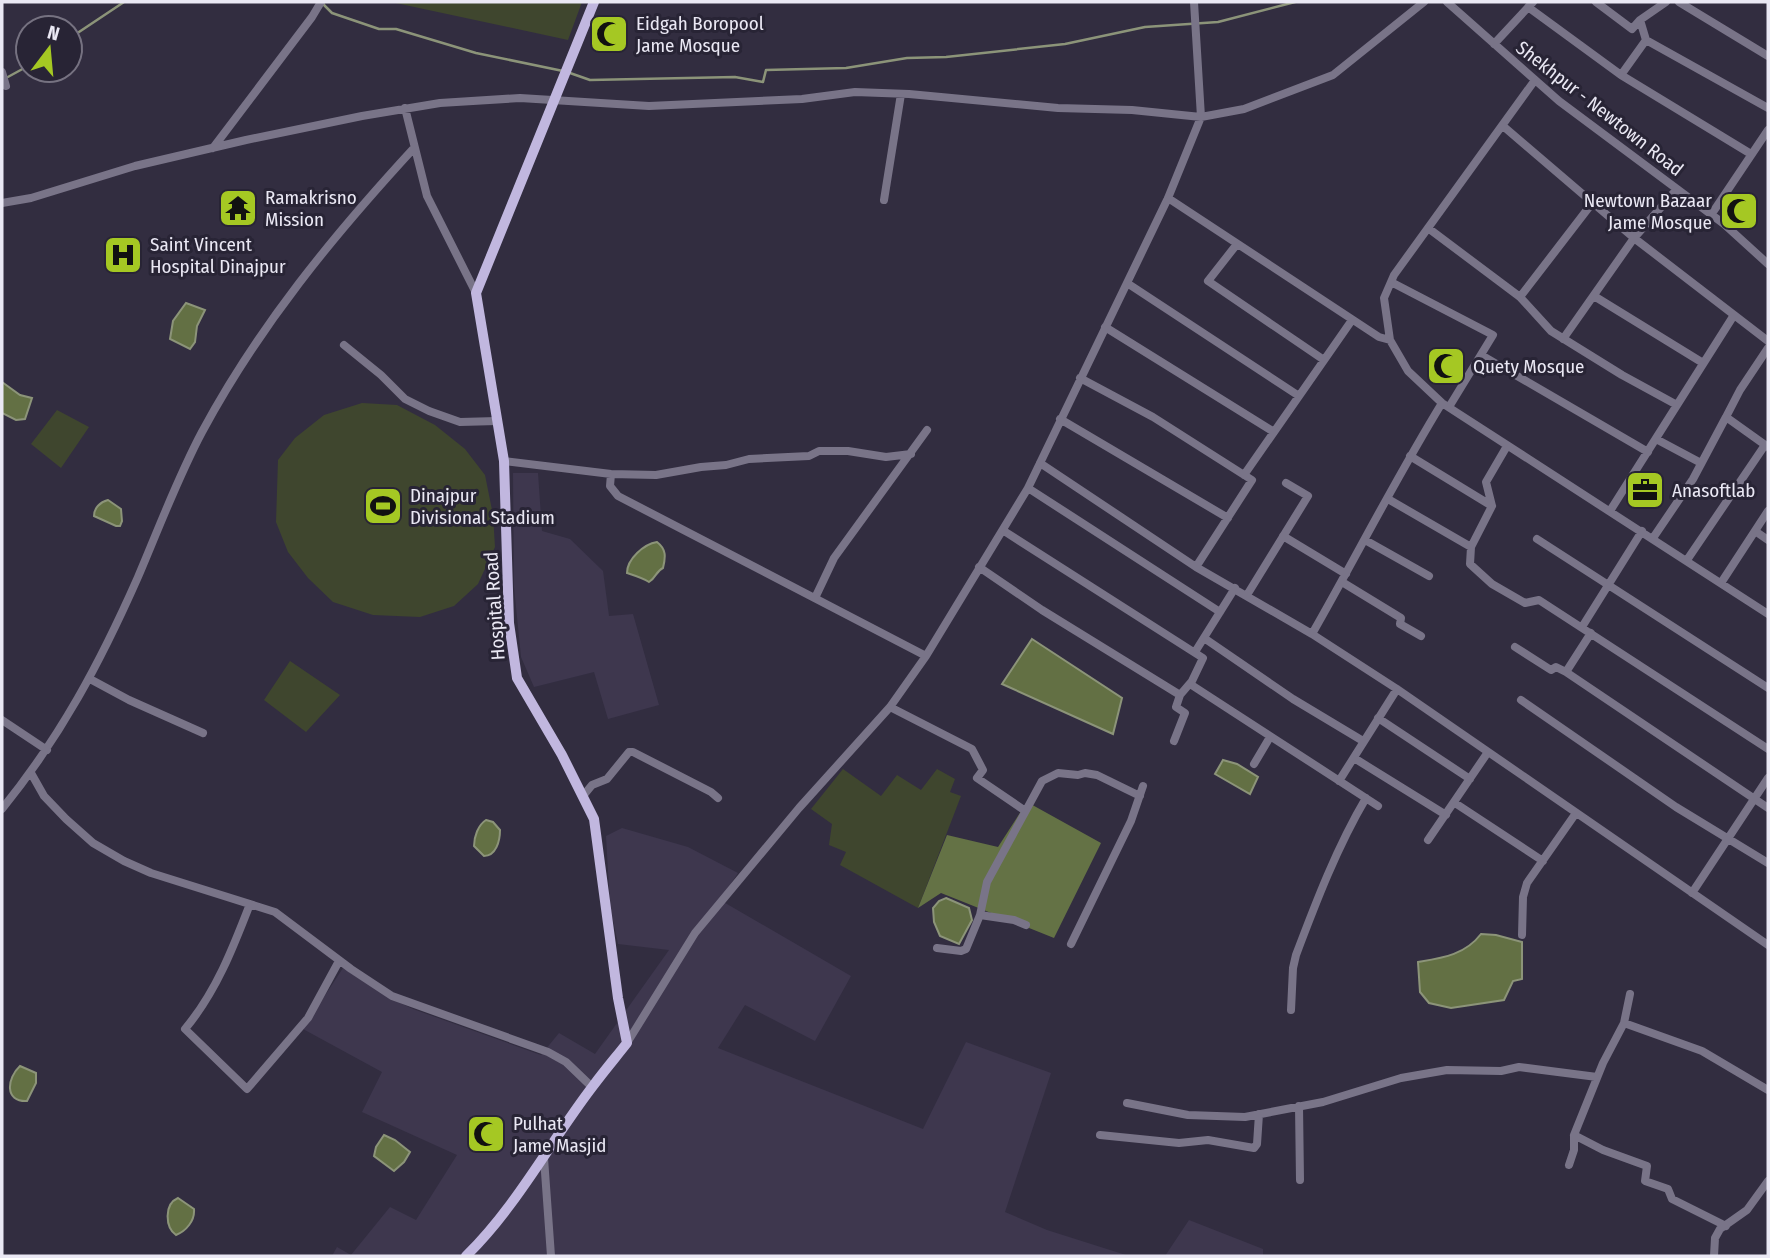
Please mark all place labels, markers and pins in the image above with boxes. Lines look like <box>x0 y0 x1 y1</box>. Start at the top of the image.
place label: Eidgah Boropool Jame Mosque <box>636 12 764 57</box>
mosque icon: Eidgah Boropool Jame Mosque <box>588 13 630 55</box>
place label: Ramakrisno Mission <box>265 186 357 231</box>
temple icon: Ramakrisno Mission <box>217 187 259 229</box>
place label: Newtown Bazaar Jame Mosque <box>1584 189 1712 234</box>
mosque icon: Newtown Bazaar Jame Mosque <box>1718 190 1760 232</box>
place label: Saint Vincent Hospital Dinajpur <box>150 233 286 278</box>
hospital icon: Saint Vincent Hospital Dinajpur <box>102 234 144 276</box>
mosque icon: Quety Mosque <box>1425 345 1467 387</box>
place label: Quety Mosque <box>1473 355 1584 378</box>
office icon: Anasoftlab <box>1624 469 1666 511</box>
place label: Anasoftlab <box>1672 479 1755 502</box>
place label: Dinajpur Divisional Stadium <box>410 484 555 529</box>
sports icon: Dinajpur Divisional Stadium <box>362 485 404 527</box>
place label: Pulhat Jame Masjid <box>513 1112 607 1157</box>
mosque icon: Pulhat Jame Masjid <box>465 1113 507 1155</box>

